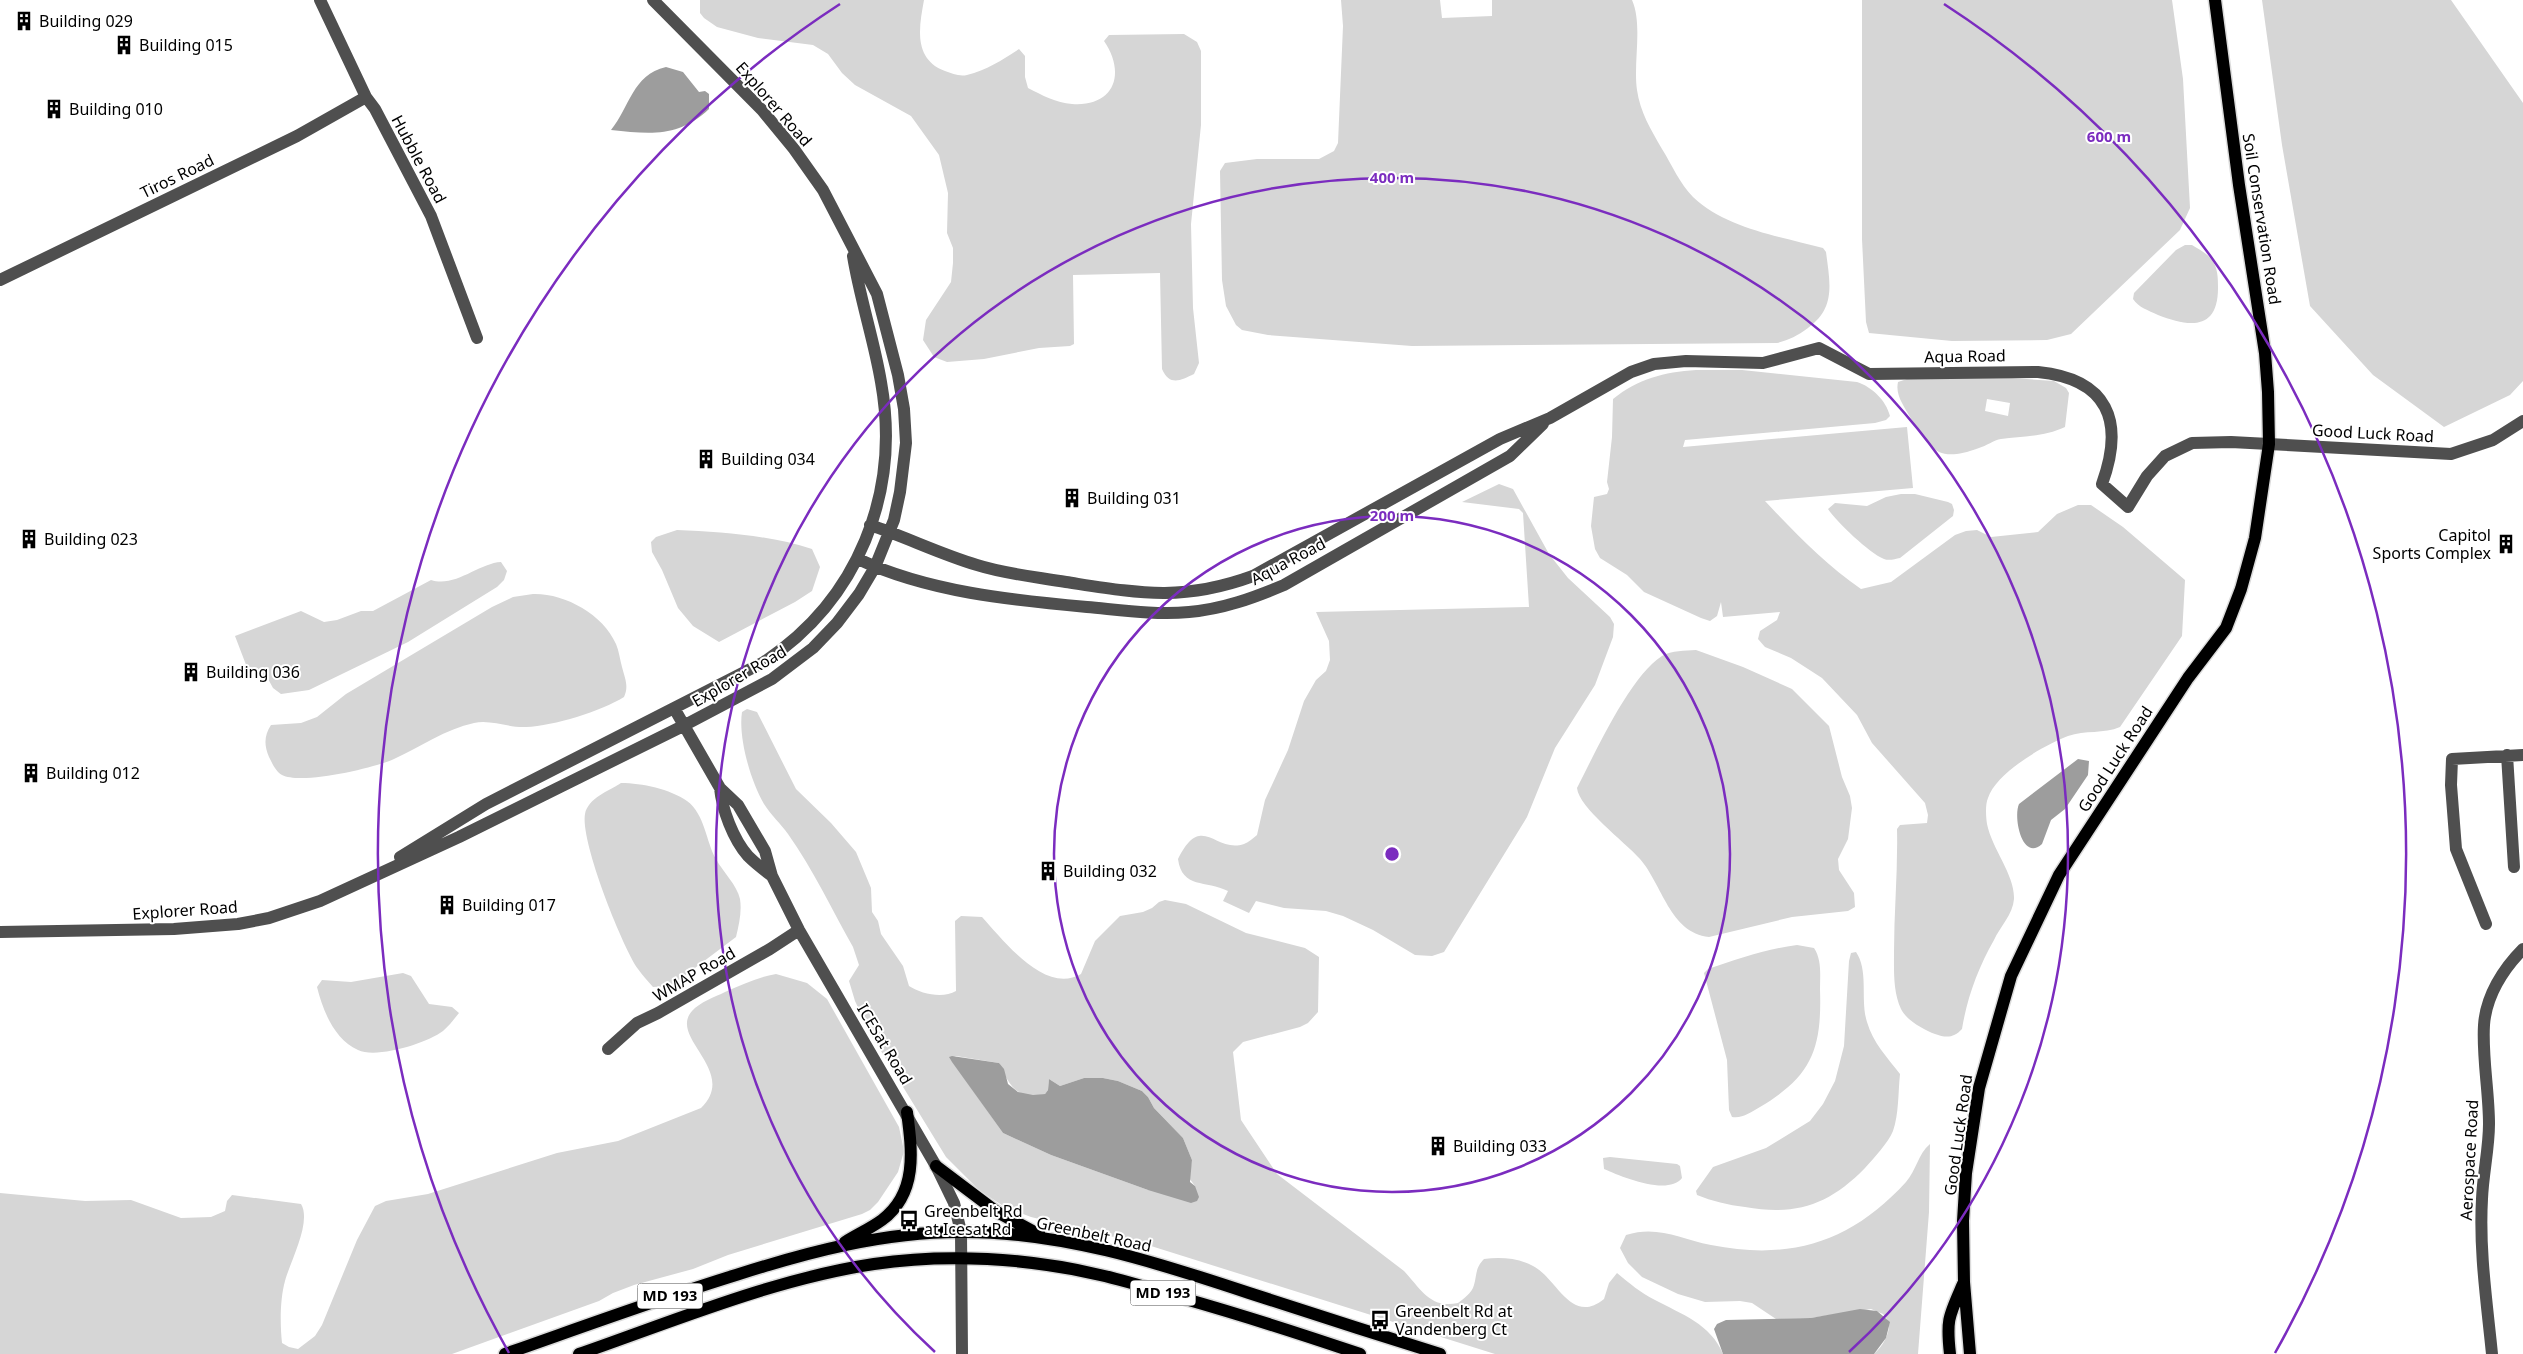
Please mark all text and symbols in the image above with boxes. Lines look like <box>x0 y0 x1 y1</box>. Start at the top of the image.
building icon: Building 029 <box>13 10 35 32</box>
place label: Building 029 <box>39 10 133 32</box>
building icon: Building 015 <box>113 34 135 56</box>
place label: Building 015 <box>139 34 233 56</box>
street label: Explorer Road <box>731 57 817 151</box>
building icon: Building 010 <box>43 98 65 120</box>
place label: Building 010 <box>69 98 163 120</box>
street label: Hubble Road <box>386 111 452 207</box>
text: 600 m <box>2087 126 2131 146</box>
street label: Soil Conservation Road <box>2238 132 2286 306</box>
street label: Tiros Road <box>137 149 217 203</box>
text: 400 m <box>1370 167 1414 187</box>
street label: Aqua Road <box>1924 344 2006 368</box>
street label: Good Luck Road <box>2311 419 2435 447</box>
building icon: Building 034 <box>695 448 717 470</box>
place label: Building 034 <box>721 448 815 470</box>
building icon: Building 031 <box>1061 487 1083 509</box>
place label: Building 031 <box>1087 487 1181 509</box>
text: 200 m <box>1370 505 1414 525</box>
place label: Capitol Sports Complex <box>2373 524 2492 564</box>
building icon: Building 023 <box>18 528 40 550</box>
place label: Building 023 <box>44 528 138 550</box>
street label: Aqua Road <box>1247 532 1329 590</box>
building icon: Capitol Sports Complex <box>2495 533 2517 555</box>
street label: Explorer Road <box>688 640 790 712</box>
building icon: Building 036 <box>180 661 202 683</box>
place label: Building 036 <box>206 661 300 683</box>
street label: Good Luck Road <box>2073 702 2157 816</box>
building icon: Building 012 <box>20 762 42 784</box>
place label: Building 012 <box>46 762 140 784</box>
centre of rings <box>1383 845 1401 863</box>
building icon: Building 032 <box>1037 860 1059 882</box>
place label: Building 032 <box>1063 860 1157 882</box>
building icon: Building 017 <box>436 894 458 916</box>
place label: Building 017 <box>462 894 556 916</box>
street label: Explorer Road <box>132 895 238 925</box>
street label: WMAP Road <box>649 941 739 1007</box>
street label: ICESat Road <box>852 1000 918 1088</box>
street label: Good Luck Road <box>1939 1073 1977 1197</box>
street label: Aerospace Road <box>2455 1099 2483 1221</box>
building icon: Building 033 <box>1427 1135 1449 1157</box>
place label: Building 033 <box>1453 1135 1547 1157</box>
place label: Greenbelt Rd at Icesat Rd <box>924 1200 1023 1240</box>
bus stop icon: Greenbelt Rd at Icesat Rd <box>898 1209 920 1231</box>
street label: Greenbelt Road <box>1034 1211 1154 1257</box>
road number: MD 193 <box>1130 1280 1196 1306</box>
road number: MD 193 <box>638 1284 702 1308</box>
place label: Greenbelt Rd at Vandenberg Ct <box>1395 1300 1513 1340</box>
bus stop icon: Greenbelt Rd at Vandenberg Ct <box>1369 1309 1391 1331</box>

